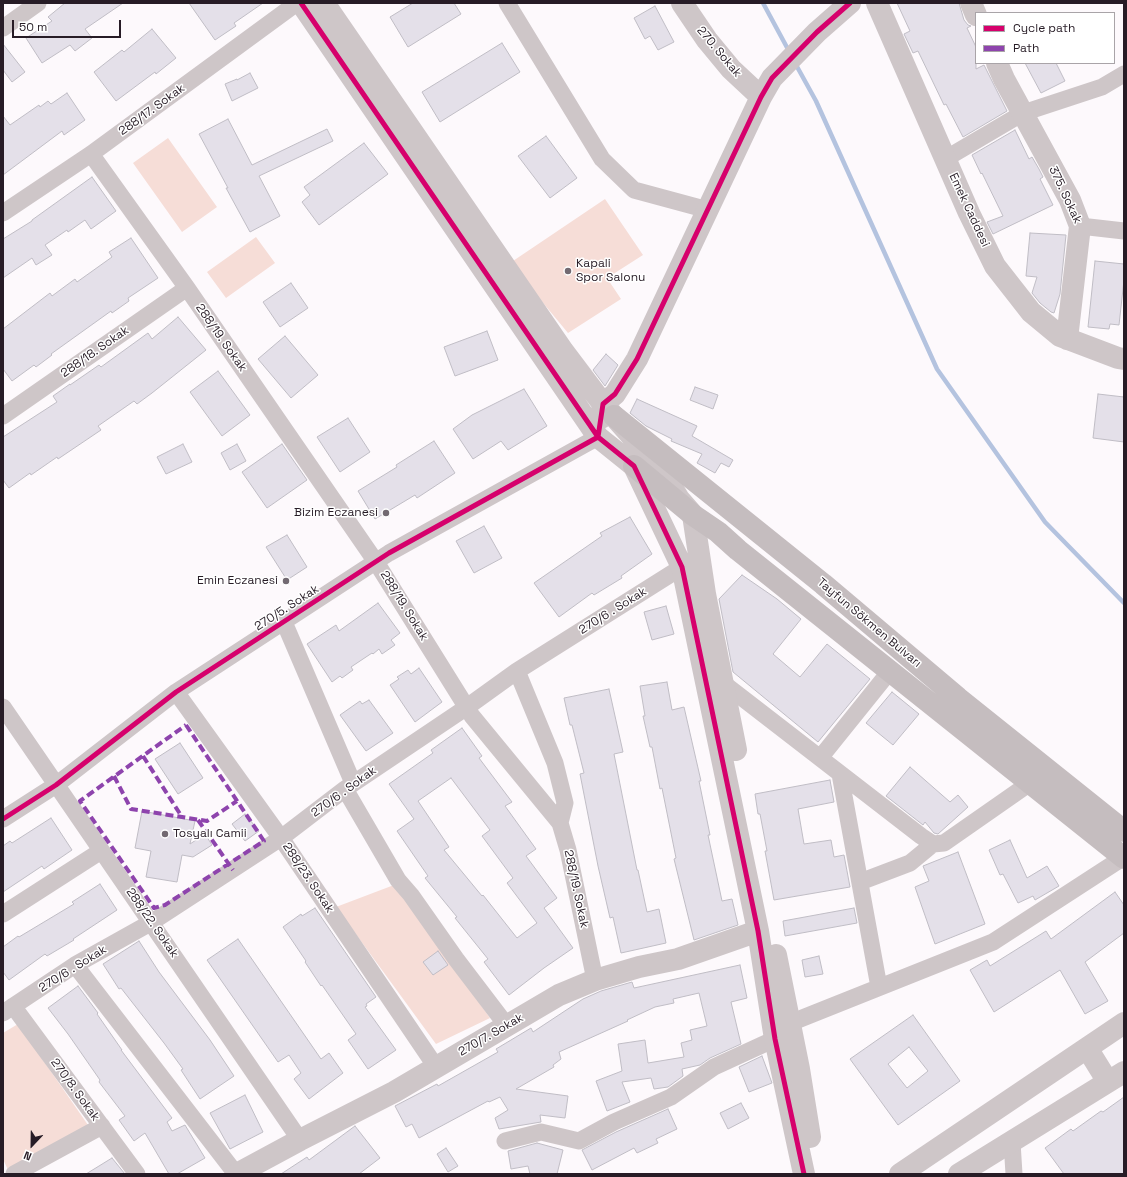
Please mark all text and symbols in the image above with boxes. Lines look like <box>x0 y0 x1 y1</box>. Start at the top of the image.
scale bar <box>14 12 123 38</box>
legend <box>975 12 1115 64</box>
text: 50 m <box>19 19 47 35</box>
text: Cycle path <box>1013 20 1075 36</box>
street label: 270. Sokak <box>694 24 744 80</box>
text: Path <box>1013 40 1039 56</box>
street label: 288/17. Sokak <box>116 81 188 139</box>
street label: 375. Sokak <box>1045 164 1085 226</box>
street label: Emek Caddesi <box>946 171 992 249</box>
place label: Kapali Spor Salonu <box>576 257 645 285</box>
marker: Kapali Spor Salonu <box>563 266 573 276</box>
street label: 288/19. Sokak <box>192 301 250 375</box>
street label: 288/18. Sokak <box>58 323 132 381</box>
place label: Bizim Eczanesi <box>294 506 378 520</box>
marker: Bizim Eczanesi <box>381 508 391 518</box>
street label: 288/19. Sokak <box>377 568 431 644</box>
place label: Emin Eczanesi <box>197 574 278 588</box>
street label: Tayfun Sökmen Bulvarı <box>814 575 924 671</box>
marker: Emin Eczanesi <box>281 576 291 586</box>
street label: 270/5. Sokak <box>252 582 322 634</box>
street label: 270/6 . Sokak <box>577 585 649 637</box>
street label: 270/6 . Sokak <box>309 764 379 820</box>
place label: Tosyalı Camii <box>173 827 247 841</box>
marker: Tosyalı Camii <box>160 829 170 839</box>
street label: 288/23. Sokak <box>279 840 337 916</box>
street label: 288/19. Sokak <box>561 849 591 929</box>
street label: 288/22. Sokak <box>123 885 181 961</box>
street label: 270/6 . Sokak <box>37 943 109 995</box>
street label: 270/7. Sokak <box>456 1011 526 1059</box>
street label: 270/8. Sokak <box>47 1056 103 1124</box>
north arrow <box>12 1125 52 1165</box>
text: N <box>21 1148 34 1164</box>

